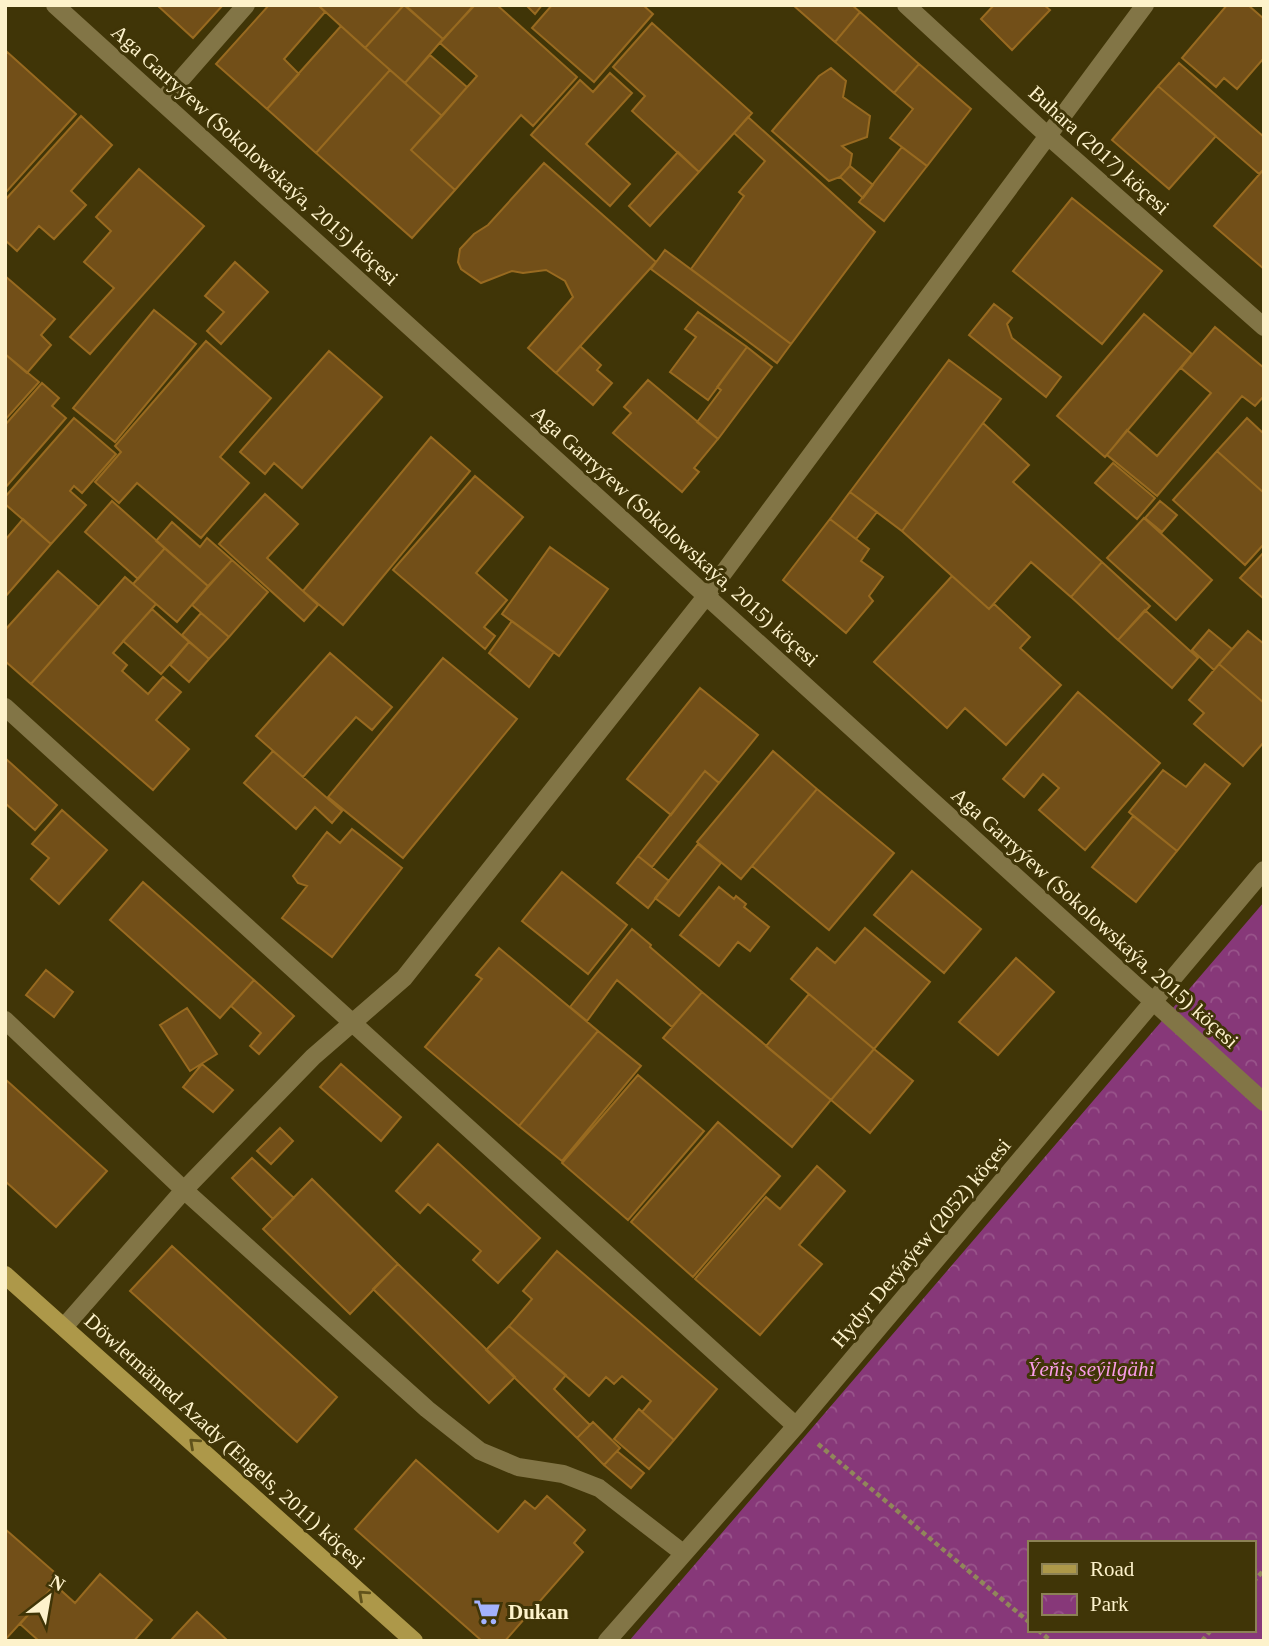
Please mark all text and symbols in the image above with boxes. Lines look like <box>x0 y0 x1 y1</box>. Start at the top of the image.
street label: Aga Garryýew (Sokolowskaýa, 2015) köçesi <box>107 20 403 290</box>
street label: Buhara (2017) köçesi <box>1024 81 1174 220</box>
street label: Aga Garryýew (Sokolowskaýa, 2015) köçesi <box>527 401 823 671</box>
street label: Aga Garryýew (Sokolowskaýa, 2015) köçesi <box>947 783 1243 1053</box>
street label: Hydyr Derýaýew (2052) köçesi <box>827 1134 1016 1352</box>
street label: Döwletmämed Azady (Engels, 2011) köçesi <box>80 1308 370 1574</box>
park label: Ýeňiş seýilgähi <box>1028 1357 1154 1381</box>
one-way arrow <box>189 1439 202 1452</box>
legend <box>1028 1541 1255 1632</box>
text: Road <box>1090 1557 1135 1581</box>
north arrow <box>14 1562 84 1632</box>
text: N <box>46 1570 69 1596</box>
one-way arrow <box>358 1591 371 1603</box>
text: Park <box>1090 1592 1129 1616</box>
supermarket icon: Dukan <box>472 1597 502 1627</box>
place label: Dukan <box>508 1600 569 1624</box>

